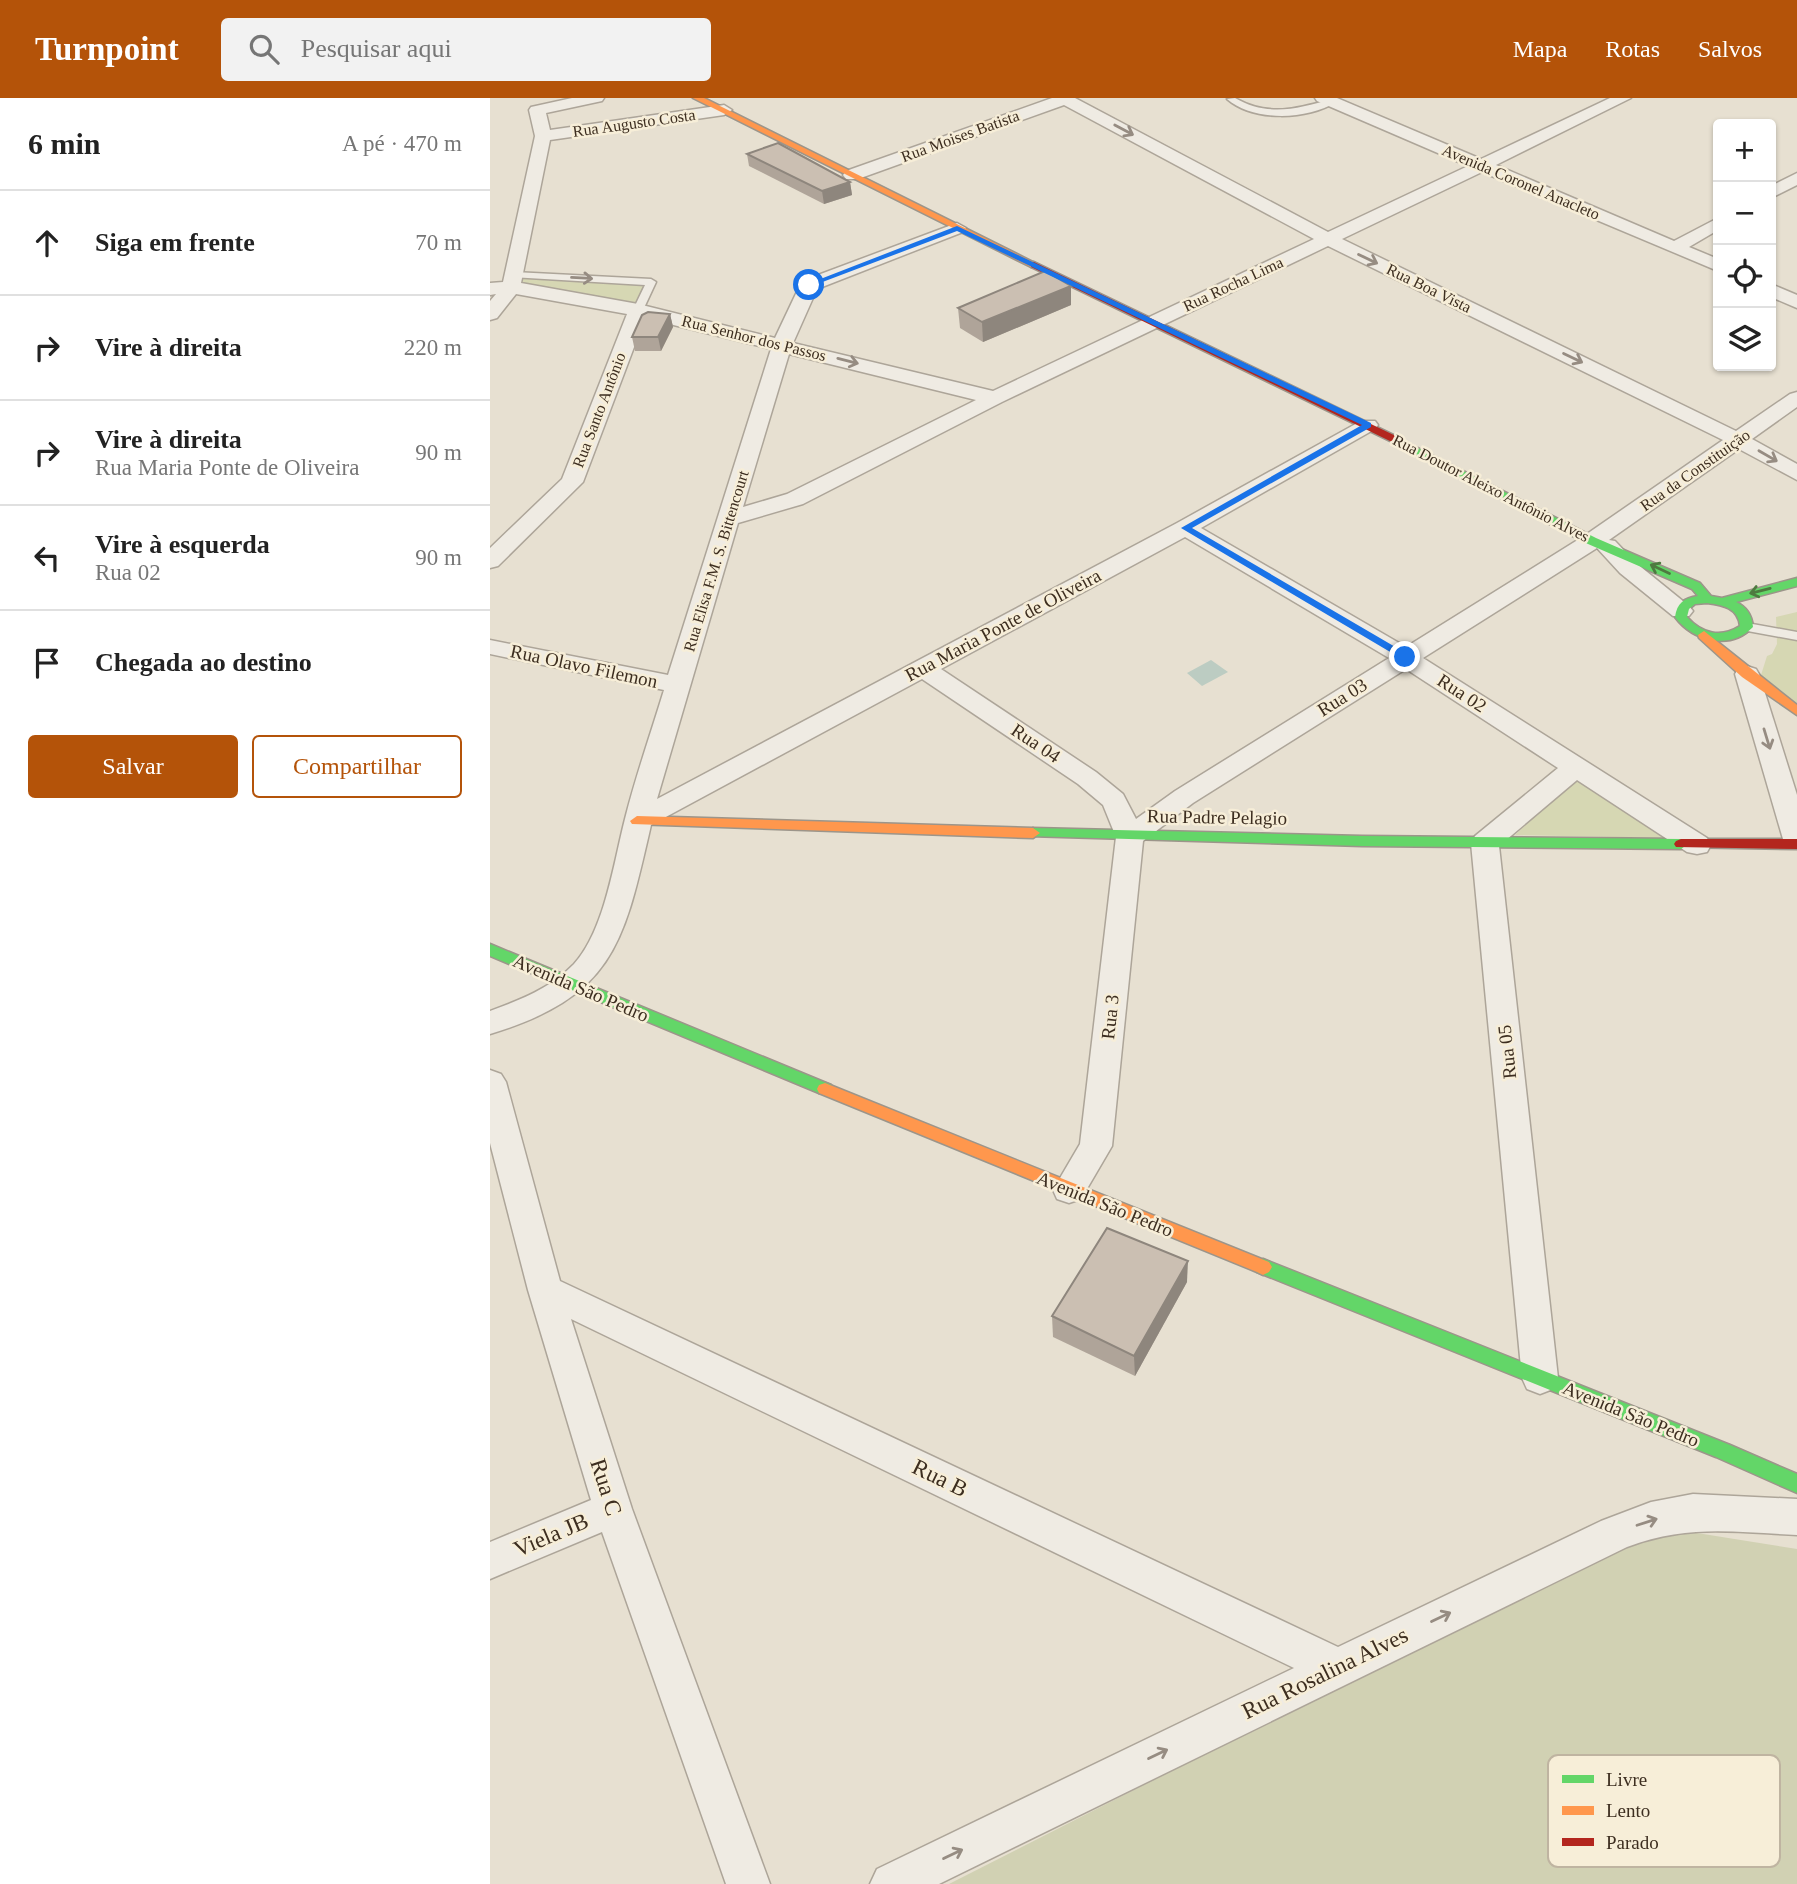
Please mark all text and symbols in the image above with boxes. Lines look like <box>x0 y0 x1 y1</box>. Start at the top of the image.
search box <box>221 18 711 81</box>
icon: search <box>245 30 283 68</box>
text: Turnpoint <box>35 31 179 67</box>
text: Pesquisar aqui <box>301 34 452 63</box>
text: Mapa <box>1513 36 1567 62</box>
text: Rotas <box>1605 36 1660 62</box>
text: Salvos <box>1698 36 1762 62</box>
street label: Rua Augusto Costa <box>572 106 697 141</box>
street label: Rua Moises Batista <box>899 107 1021 165</box>
map controls <box>1713 119 1776 371</box>
button: + <box>1713 119 1776 182</box>
one-way arrow <box>1113 123 1133 137</box>
text: 6 min <box>28 127 101 160</box>
text: A pé · 470 m <box>342 131 462 156</box>
street label: Avenida Coronel Anacleto <box>1440 141 1602 223</box>
button: − <box>1713 182 1776 245</box>
icon: ahead <box>28 224 66 262</box>
text: Siga em frente <box>95 228 255 257</box>
text: 70 m <box>415 230 462 255</box>
button: locate <box>1713 245 1776 308</box>
one-way arrow <box>1357 252 1378 266</box>
street label: Rua Rocha Lima <box>1180 253 1286 315</box>
street label: Rua Boa Vista <box>1384 260 1474 316</box>
route start <box>793 269 824 300</box>
one-way arrow <box>570 272 593 285</box>
button: layers <box>1713 308 1776 371</box>
street label: Rua Senhor dos Passos <box>680 312 828 364</box>
icon: right <box>28 329 66 367</box>
text: Vire à direita <box>95 333 242 362</box>
text: 220 m <box>404 335 462 360</box>
street label: Rua Santo Antônio <box>569 350 629 470</box>
one-way arrow <box>1562 352 1583 366</box>
one-way arrow <box>836 355 859 369</box>
text: Vire à direita <box>95 425 242 454</box>
street label: Rua da Constituição <box>1637 426 1754 515</box>
street label: Rua Doutor Aleixo Antônio Alves <box>1390 431 1592 545</box>
icon: right <box>28 434 66 472</box>
text: 90 m <box>415 440 462 465</box>
one-way arrow <box>1758 449 1778 463</box>
text: Rua Maria Ponte de Oliveira <box>95 455 359 480</box>
street label: Rua Elisa F.M. S. Bittencourt <box>680 468 752 654</box>
text: Vire à esquerda <box>95 530 270 559</box>
icon: left <box>28 539 66 577</box>
text: 90 m <box>415 545 462 570</box>
text: Rua 02 <box>95 560 161 585</box>
one-way arrow <box>1649 561 1670 574</box>
street label: Rua Maria Ponte de Oliveira <box>902 564 1105 686</box>
one-way arrow <box>1750 585 1772 598</box>
street label: Rua Olavo Filemon <box>509 640 660 692</box>
route end <box>1389 641 1420 672</box>
icon: arrive <box>28 644 66 682</box>
text: Chegada ao destino <box>95 648 312 677</box>
street label: Rua 02 <box>1433 669 1491 717</box>
street label: Rua 03 <box>1313 674 1371 720</box>
street label: Rua 04 <box>1008 719 1065 767</box>
one-way arrow <box>1761 728 1774 750</box>
button: Salvar <box>28 735 238 798</box>
button: Compartilhar <box>252 735 462 798</box>
street label: Rua Padre Pelagio <box>1147 805 1287 829</box>
street label: Avenida São Pedro <box>510 950 652 1026</box>
street label: Rua 3 <box>1097 994 1123 1040</box>
street label: Rua 05 <box>1494 1024 1520 1080</box>
street label: Avenida São Pedro <box>1034 1167 1176 1241</box>
street label: Avenida São Pedro <box>1560 1377 1702 1451</box>
street label: Rua B <box>908 1454 972 1502</box>
street label: Rua C <box>585 1455 627 1519</box>
street label: Viela JB <box>510 1508 592 1562</box>
one-way arrow <box>1636 1515 1658 1528</box>
one-way arrow <box>1430 1610 1451 1623</box>
street label: Rua Rosalina Alves <box>1238 1622 1412 1724</box>
one-way arrow <box>1147 1747 1168 1760</box>
legend <box>1548 1755 1780 1867</box>
text: Livre <box>1606 1769 1647 1790</box>
text: Lento <box>1606 1800 1650 1821</box>
text: Parado <box>1606 1832 1659 1853</box>
one-way arrow <box>942 1847 963 1860</box>

